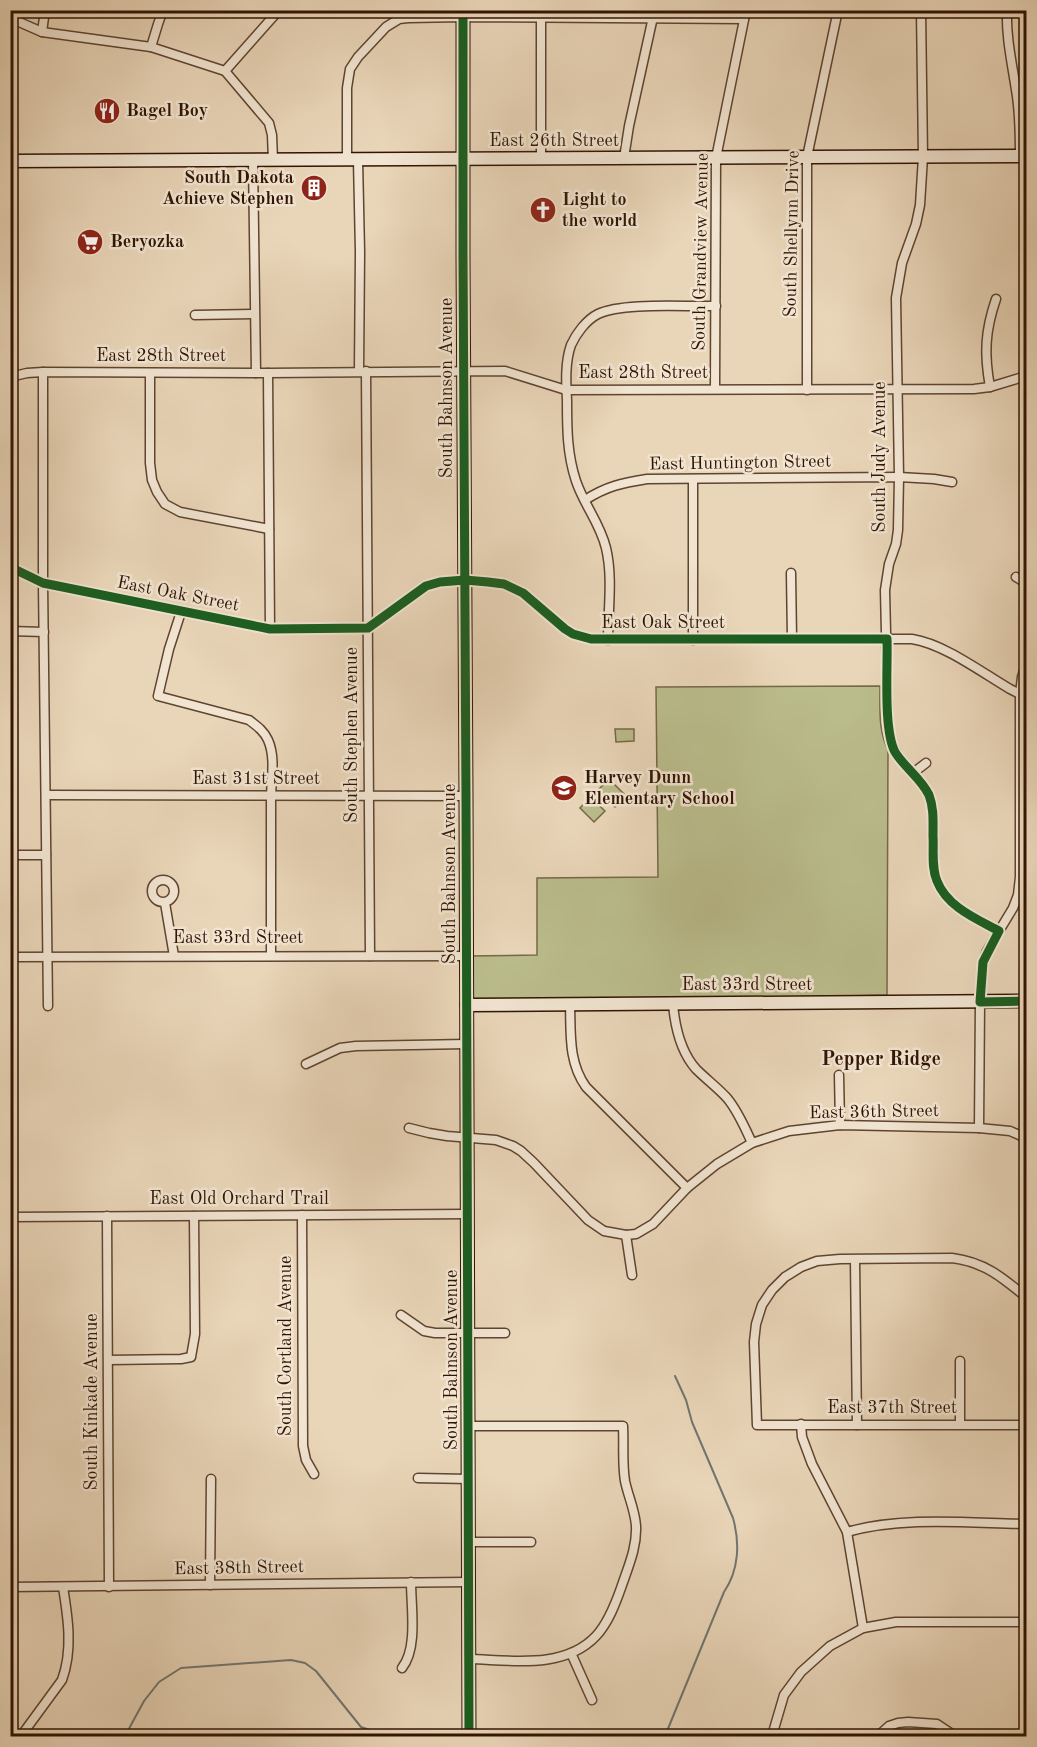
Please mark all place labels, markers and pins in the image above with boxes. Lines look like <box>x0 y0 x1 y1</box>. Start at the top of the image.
restaurant icon: Bagel Boy <box>92 96 122 126</box>
place label: Bagel Boy <box>126 102 208 120</box>
place label: South Dakota Achieve Stephen <box>162 169 294 208</box>
building icon: South Dakota Achieve Stephen <box>299 173 329 203</box>
place label: Light to the world <box>562 191 638 230</box>
church icon: Light to the world <box>528 195 558 225</box>
supermarket icon: Beryozka <box>75 227 105 257</box>
place label: Beryozka <box>110 233 184 251</box>
place label: Harvey Dunn Elementary School <box>584 769 735 808</box>
school or university icon: Harvey Dunn Elementary School <box>549 773 579 803</box>

